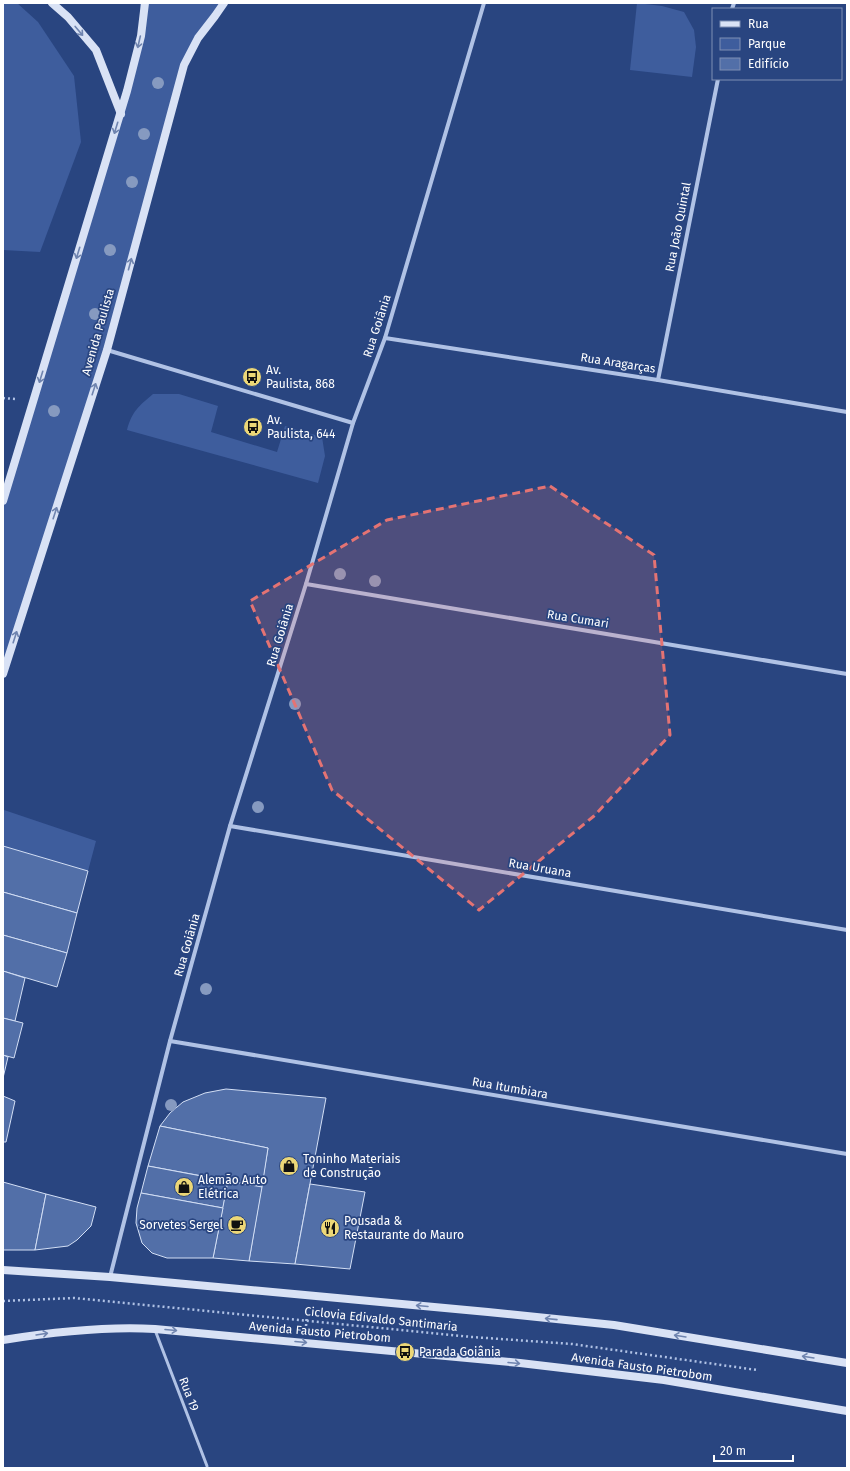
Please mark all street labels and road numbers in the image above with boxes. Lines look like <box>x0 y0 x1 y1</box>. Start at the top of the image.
street label: Rua João Quintal <box>662 180 694 273</box>
street label: Avenida Paulista <box>79 287 117 377</box>
street label: Rua Goiânia <box>360 293 394 359</box>
street label: Rua Aragarças <box>579 350 657 376</box>
street label: Rua Goiânia <box>264 602 296 668</box>
street label: Rua Cumari <box>546 607 610 631</box>
street label: Rua Uruana <box>507 856 573 880</box>
street label: Rua Goiânia <box>171 912 203 978</box>
street label: Rua Itumbiara <box>471 1074 549 1102</box>
street label: Ciclovia Edivaldo Santimaria <box>304 1304 458 1334</box>
street label: Avenida Fausto Pietrobom <box>249 1319 391 1345</box>
street label: Avenida Fausto Pietrobom <box>571 1350 713 1384</box>
street label: Rua 19 <box>176 1375 202 1413</box>

